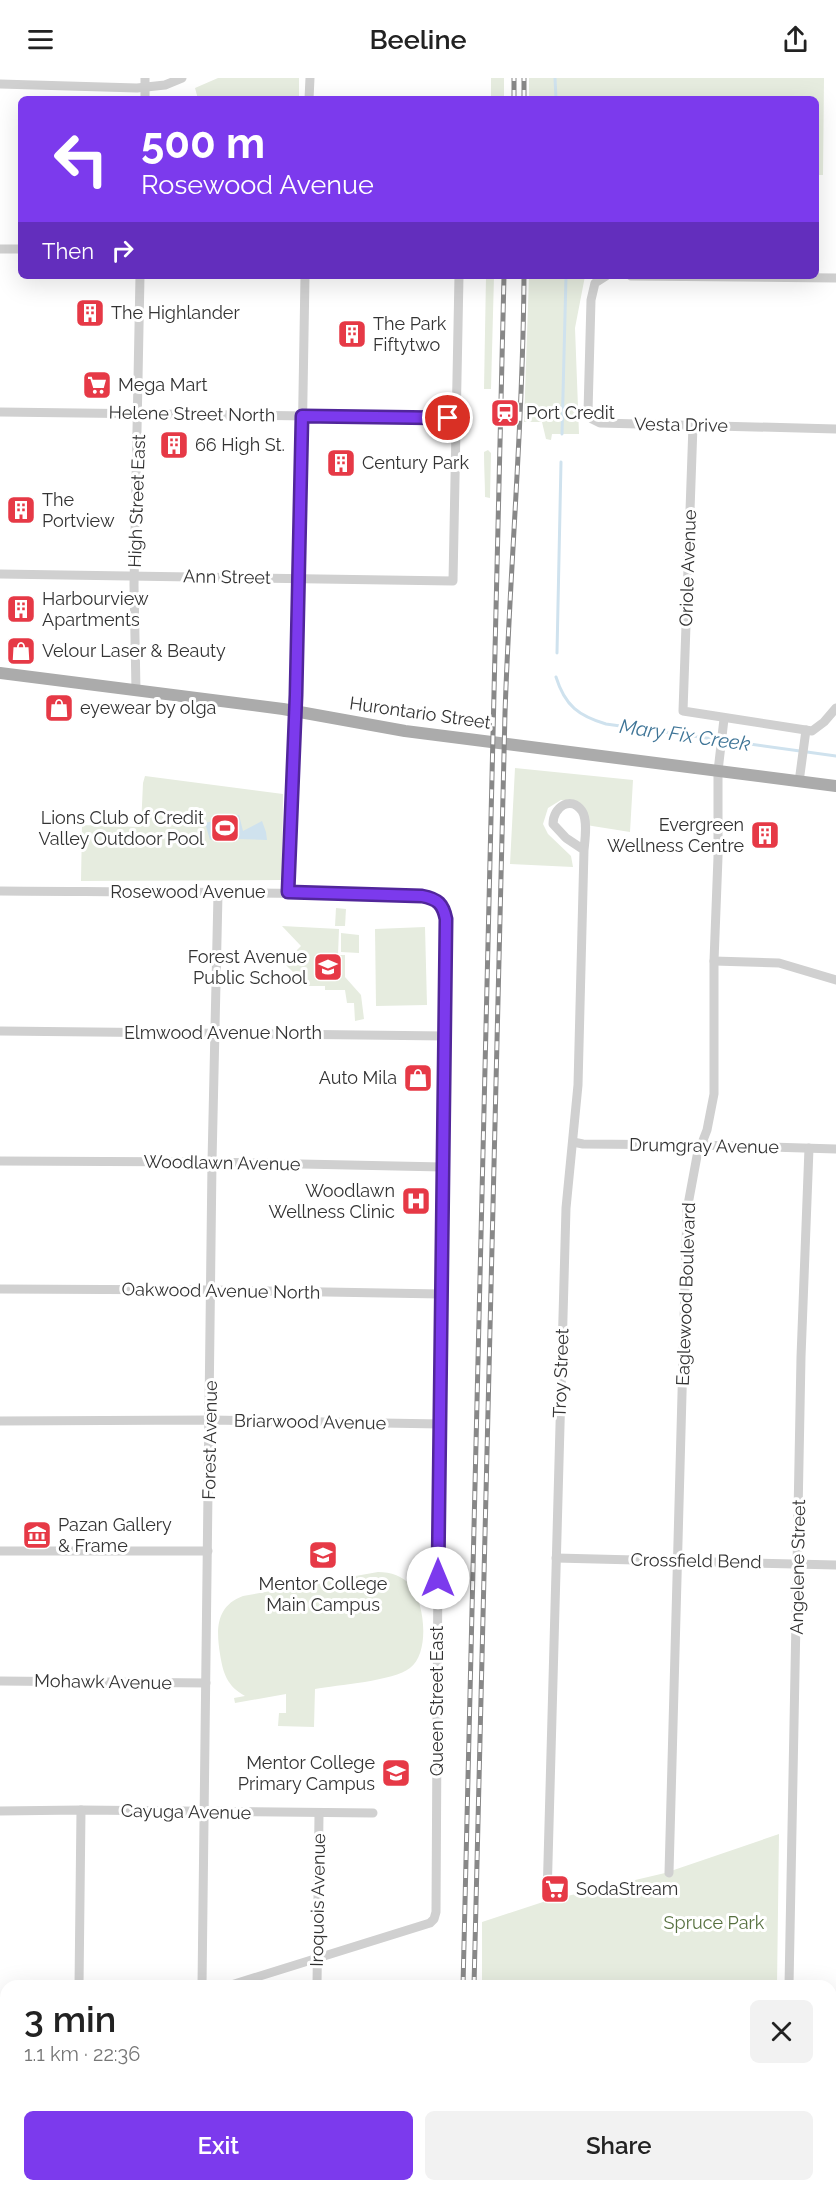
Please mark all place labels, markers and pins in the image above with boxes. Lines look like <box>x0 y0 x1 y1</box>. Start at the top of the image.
building icon: The Highlander <box>74 297 106 329</box>
place label: The Highlander <box>111 302 240 323</box>
place label: The Park Fiftytwo <box>373 313 447 355</box>
building icon: The Park Fiftytwo <box>336 318 368 350</box>
supermarket icon: Mega Mart <box>81 369 113 401</box>
place label: Mega Mart <box>118 374 208 395</box>
pin <box>422 392 473 443</box>
station icon: Port Credit <box>489 397 521 429</box>
place label: Port Credit <box>526 402 615 423</box>
building icon: 66 High St. <box>158 429 190 461</box>
place label: 66 High St. <box>195 434 285 455</box>
building icon: Century Park <box>325 447 357 479</box>
place label: Century Park <box>362 452 469 473</box>
place label: The Portview <box>42 489 115 531</box>
building icon: The Portview <box>5 494 37 526</box>
place label: Harbourview Apartments <box>42 588 149 630</box>
building icon: Harbourview Apartments <box>5 593 37 625</box>
shop icon: Velour Laser & Beauty <box>5 635 37 667</box>
place label: Velour Laser & Beauty <box>42 640 226 661</box>
shop icon: eyewear by olga <box>43 692 75 724</box>
place label: eyewear by olga <box>80 697 216 718</box>
place label: Lions Club of Credit Valley Outdoor Pool <box>38 807 204 849</box>
sports icon: Lions Club of Credit Valley Outdoor Pool <box>209 812 241 844</box>
place label: Evergreen Wellness Centre <box>607 814 744 856</box>
building icon: Evergreen Wellness Centre <box>749 819 781 851</box>
place label: Forest Avenue Public School <box>188 946 307 988</box>
school or university icon: Forest Avenue Public School <box>312 951 344 983</box>
shop icon: Auto Mila <box>402 1062 434 1094</box>
place label: Auto Mila <box>319 1067 397 1088</box>
place label: Woodlawn Wellness Clinic <box>269 1180 395 1222</box>
hospital icon: Woodlawn Wellness Clinic <box>400 1185 432 1217</box>
place label: Pazan Gallery & Frame <box>58 1514 172 1556</box>
museum icon: Pazan Gallery & Frame <box>21 1519 53 1551</box>
school or university icon: Mentor College Main Campus <box>307 1539 339 1571</box>
place label: Mentor College Main Campus <box>259 1573 388 1615</box>
place label: Mentor College Primary Campus <box>238 1752 375 1794</box>
school or university icon: Mentor College Primary Campus <box>380 1757 412 1789</box>
supermarket icon: SodaStream <box>539 1873 571 1905</box>
place label: SodaStream <box>576 1878 678 1899</box>

